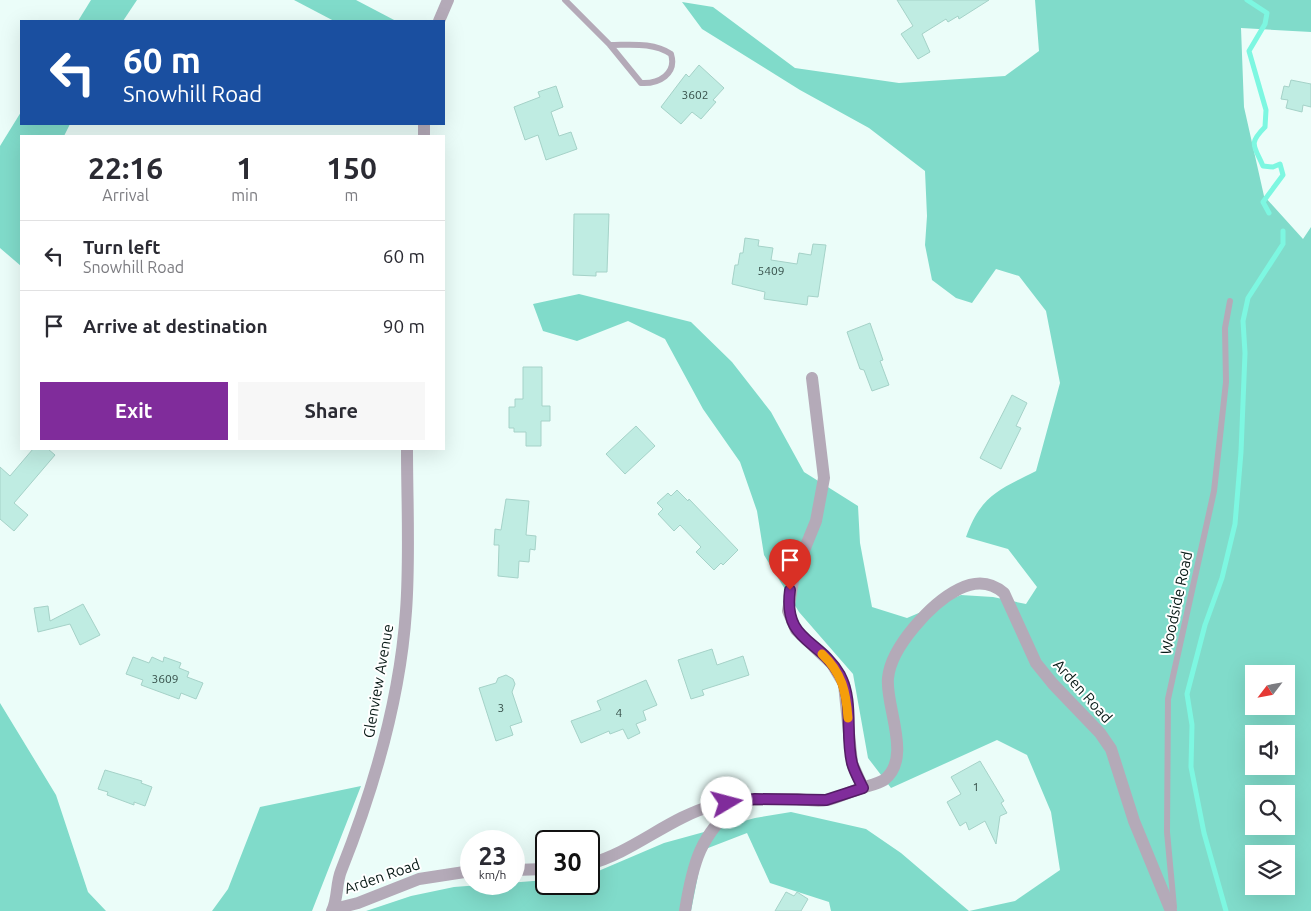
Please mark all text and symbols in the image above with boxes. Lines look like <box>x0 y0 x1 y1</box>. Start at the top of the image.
icon: left <box>40 40 105 105</box>
text: 60 m <box>123 40 201 80</box>
text: Snowhill Road <box>123 81 262 106</box>
house number: 3602 <box>681 88 709 101</box>
text: 22:16 <box>88 151 163 185</box>
text: 1 <box>236 151 253 185</box>
text: 150 <box>326 151 377 185</box>
text: Arrival <box>102 186 149 204</box>
text: min <box>231 186 258 204</box>
text: m <box>345 186 358 204</box>
text: Turn left <box>83 236 161 258</box>
icon: left <box>40 242 68 270</box>
text: 60 m <box>383 245 425 267</box>
text: Snowhill Road <box>83 258 184 276</box>
house number: 5409 <box>757 264 785 277</box>
icon: arrive <box>40 312 68 340</box>
text: Arrive at destination <box>83 315 268 337</box>
text: 90 m <box>383 315 425 337</box>
button: Exit <box>40 382 228 440</box>
button: Share <box>238 382 425 440</box>
pin <box>769 539 811 590</box>
icon: arrive <box>776 546 804 574</box>
street label: Woodside Road <box>1157 550 1195 656</box>
street label: Glenview Avenue <box>360 623 396 739</box>
street label: Arden Road <box>1050 656 1116 726</box>
north arrow <box>1245 665 1295 715</box>
map controls <box>1245 665 1295 895</box>
house number: 3609 <box>151 672 179 685</box>
house number: 3 <box>498 701 504 714</box>
house number: 4 <box>616 706 623 719</box>
button: sound <box>1245 725 1295 775</box>
position arrow <box>700 776 752 828</box>
house number: 1 <box>973 780 979 793</box>
button: search <box>1245 785 1295 835</box>
speed limit sign: 30 <box>535 830 600 895</box>
text: 23 <box>478 842 507 870</box>
button: layers <box>1245 845 1295 895</box>
street label: Arden Road <box>342 855 422 897</box>
text: km/h <box>479 868 506 881</box>

